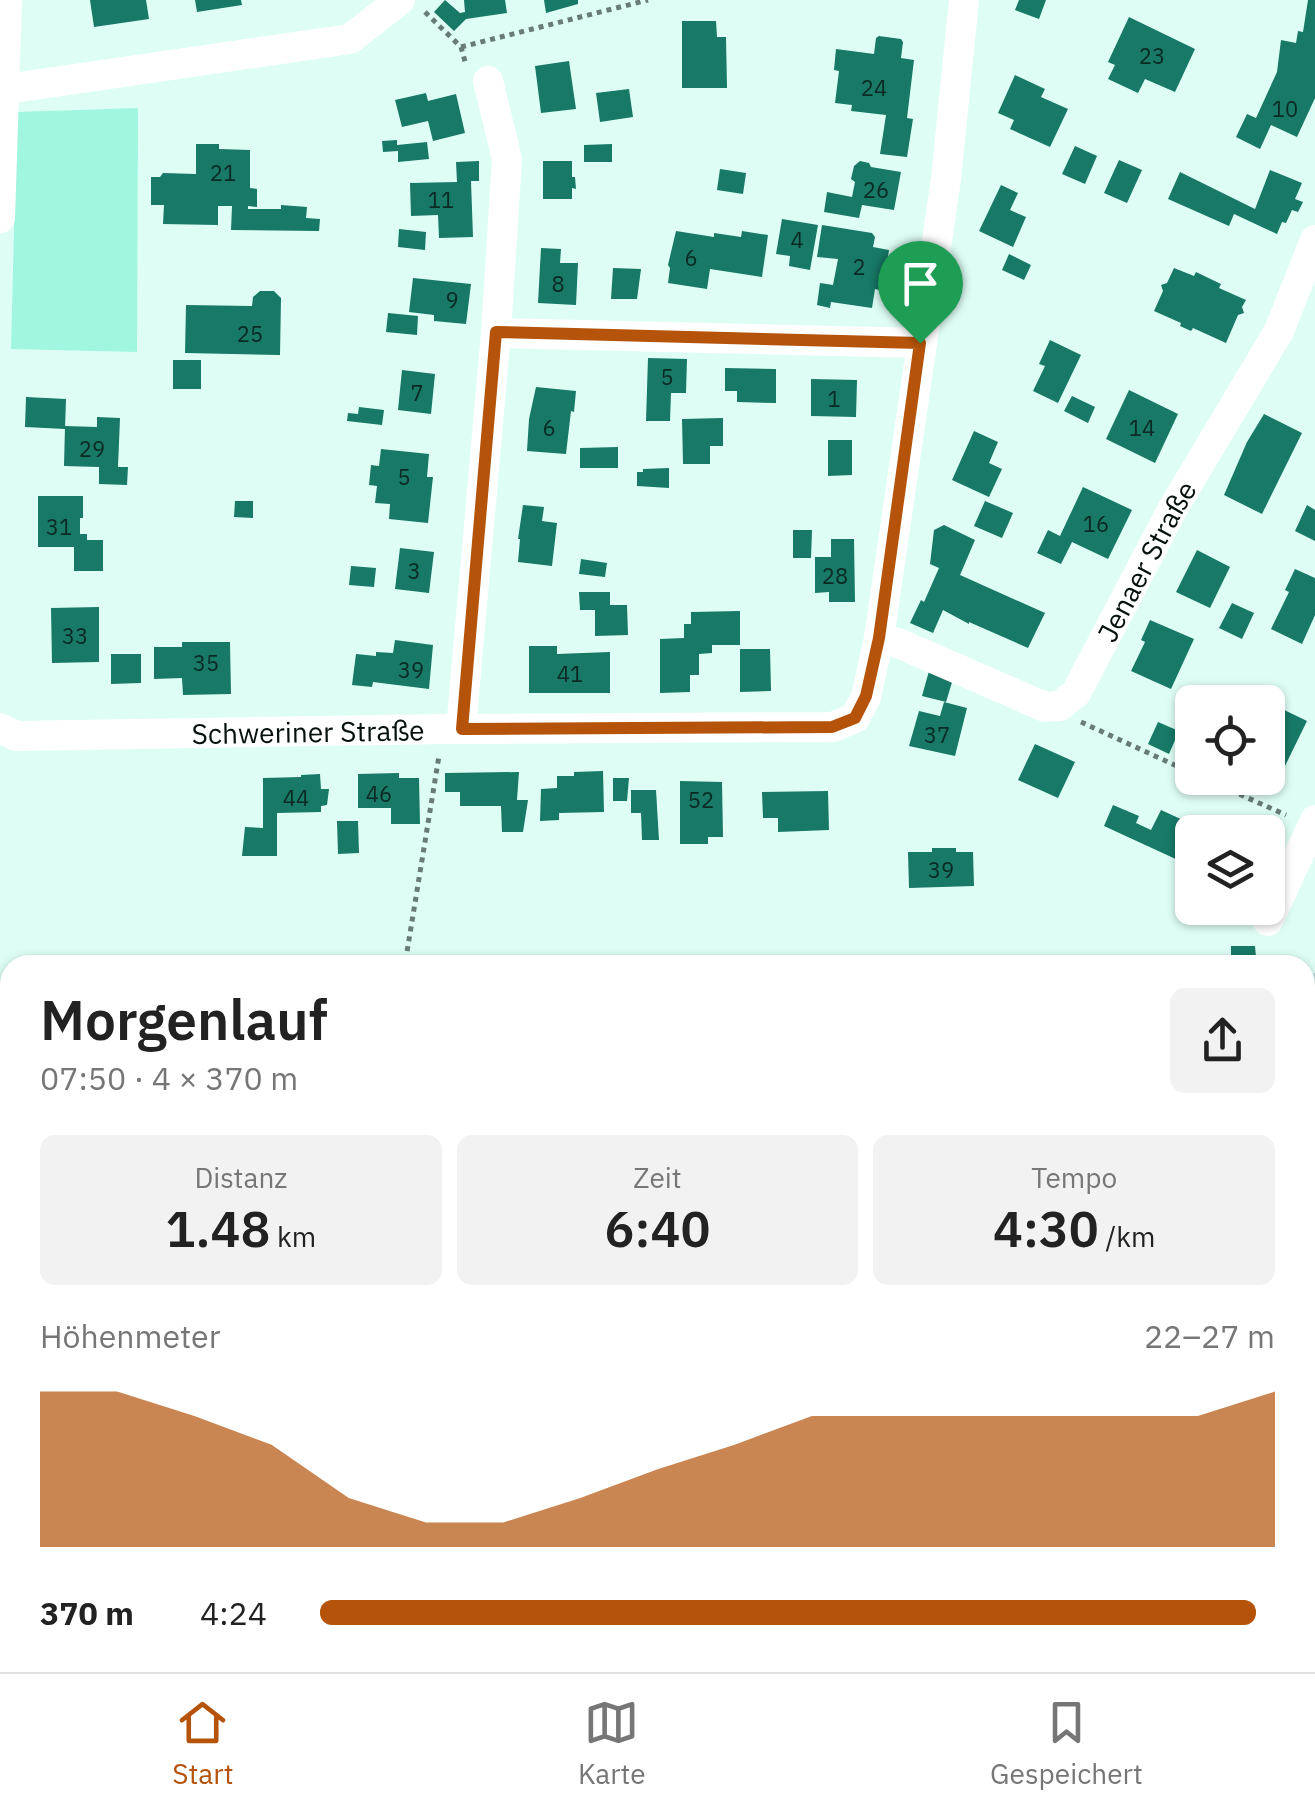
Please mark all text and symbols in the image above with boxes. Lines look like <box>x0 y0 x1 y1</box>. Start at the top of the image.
house number: 23 <box>1139 41 1165 70</box>
house number: 24 <box>861 73 887 102</box>
house number: 10 <box>1272 94 1298 123</box>
house number: 21 <box>210 158 236 187</box>
house number: 26 <box>863 175 889 204</box>
house number: 11 <box>428 185 454 214</box>
house number: 4 <box>790 225 804 254</box>
pin <box>878 241 963 344</box>
house number: 6 <box>684 243 698 272</box>
house number: 2 <box>852 252 866 281</box>
icon: arrive <box>893 256 948 311</box>
house number: 8 <box>551 269 565 298</box>
house number: 9 <box>445 285 459 314</box>
house number: 25 <box>237 319 263 348</box>
house number: 5 <box>660 362 674 391</box>
house number: 7 <box>410 378 424 407</box>
house number: 1 <box>827 384 841 413</box>
house number: 6 <box>542 413 556 442</box>
house number: 14 <box>1129 413 1155 442</box>
house number: 29 <box>79 434 105 463</box>
house number: 5 <box>397 462 411 491</box>
street label: Jenaer Straße <box>1088 474 1204 648</box>
house number: 16 <box>1083 509 1109 538</box>
house number: 31 <box>46 512 72 541</box>
house number: 3 <box>407 556 421 585</box>
house number: 28 <box>822 561 848 590</box>
house number: 33 <box>62 621 88 650</box>
house number: 35 <box>193 648 219 677</box>
house number: 39 <box>398 655 424 684</box>
house number: 41 <box>557 659 583 688</box>
map controls <box>1175 685 1285 925</box>
button: locate <box>1175 685 1285 795</box>
street label: Schweriner Straße <box>191 711 425 752</box>
house number: 37 <box>924 720 950 749</box>
house number: 46 <box>366 779 392 808</box>
house number: 44 <box>283 783 309 812</box>
house number: 52 <box>688 785 714 814</box>
button: layers <box>1175 815 1285 925</box>
house number: 39 <box>928 855 954 884</box>
text: Morgenlauf <box>40 984 328 1055</box>
button: share <box>1170 988 1275 1093</box>
text: 07:50 · 4 × 370 m <box>40 1057 298 1099</box>
text: Distanz <box>194 1159 287 1196</box>
text: Zeit <box>633 1159 682 1196</box>
text: Tempo <box>1031 1159 1117 1196</box>
text: 1.48 <box>165 1196 270 1261</box>
text: 6:40 <box>605 1196 710 1261</box>
text: 4:30 <box>993 1196 1099 1261</box>
text: km <box>270 1218 316 1255</box>
text: /km <box>1099 1218 1155 1255</box>
text: Höhenmeter <box>40 1315 220 1357</box>
text: 22–27 m <box>1144 1315 1275 1357</box>
text: 370 m <box>40 1592 134 1634</box>
text: 4:24 <box>200 1592 267 1634</box>
tab: Start <box>172 1695 233 1792</box>
tab: Karte <box>578 1695 646 1792</box>
tab: Gespeichert <box>990 1695 1143 1792</box>

